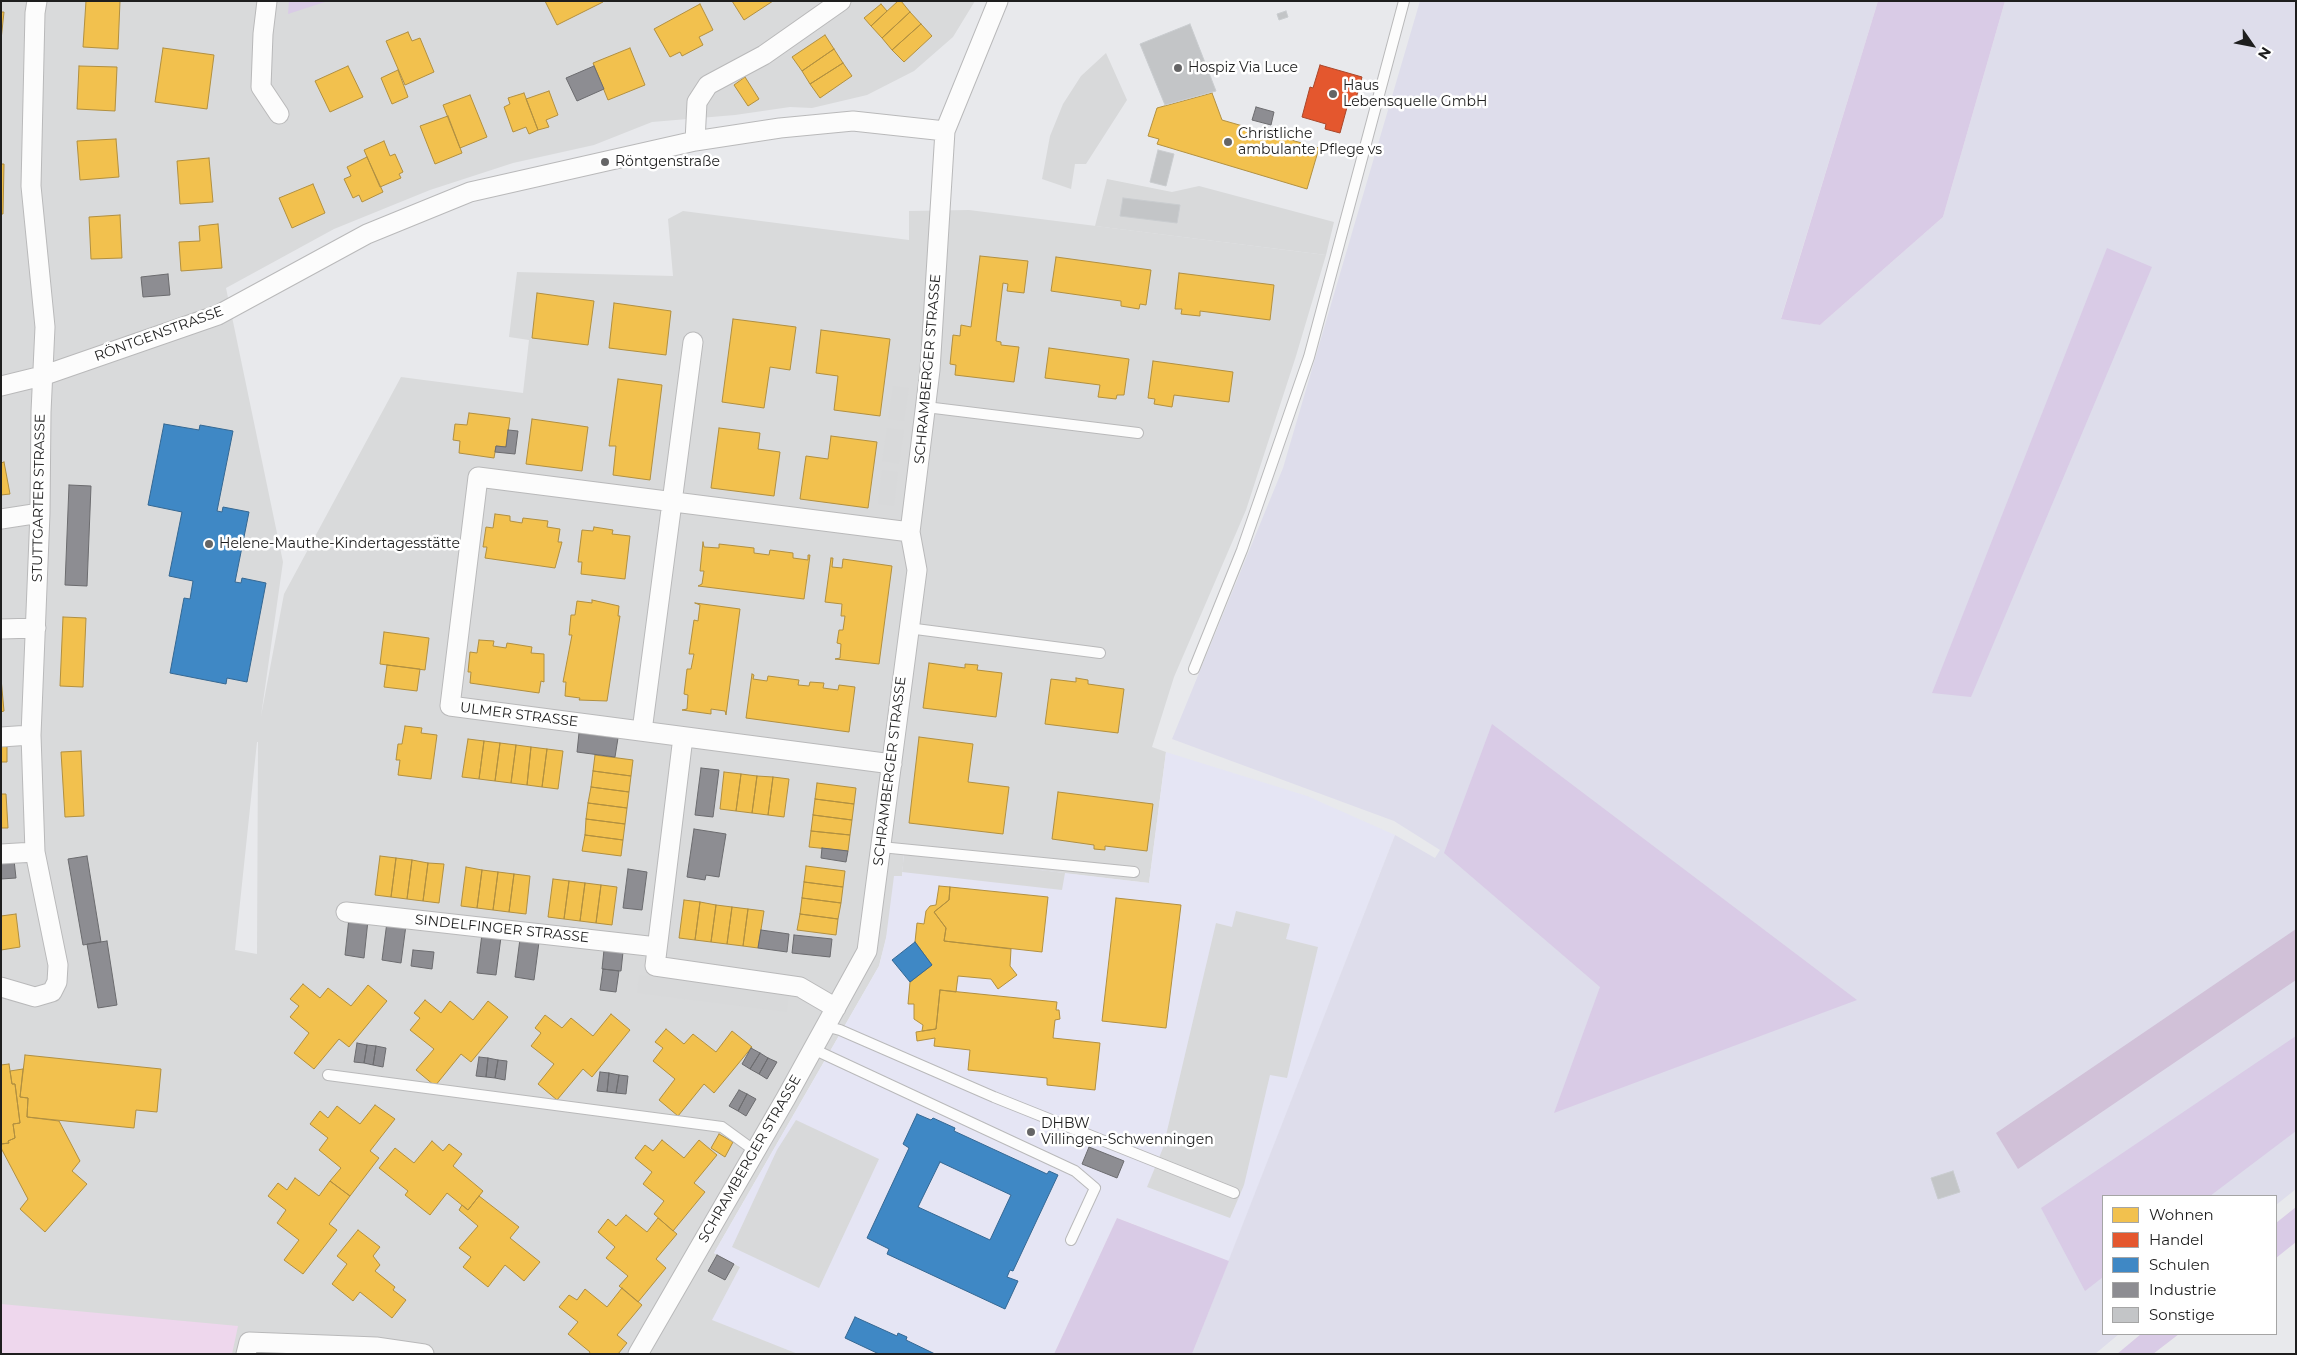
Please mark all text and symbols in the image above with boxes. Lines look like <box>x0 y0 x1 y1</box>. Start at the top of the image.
north arrow <box>2227 20 2277 70</box>
text: N <box>2254 44 2275 63</box>
place label: Hospiz Via Luce <box>1188 60 1298 76</box>
marker: Hospiz Via Luce <box>1172 62 1184 74</box>
place label: Haus Lebensquelle GmbH <box>1343 78 1487 110</box>
marker: Haus Lebensquelle GmbH <box>1327 88 1339 100</box>
place label: Christliche ambulante Pflege vs <box>1238 126 1382 158</box>
marker: Christliche ambulante Pflege vs <box>1222 136 1234 148</box>
place label: Röntgenstraße <box>615 154 720 170</box>
marker: Röntgenstraße <box>599 156 611 168</box>
street label: SCHRAMBERGER STRASSE <box>911 273 945 465</box>
street label: RÖNTGENSTRASSE <box>92 303 226 365</box>
street label: STUTTGARTER STRASSE <box>29 414 49 582</box>
place label: Helene-Mauthe-Kindertagesstätte <box>219 536 460 552</box>
marker: Helene-Mauthe-Kindertagesstätte <box>203 538 215 550</box>
street label: SCHRAMBERGER STRASSE <box>870 675 910 867</box>
street label: ULMER STRASSE <box>459 699 579 731</box>
street label: SINDELFINGER STRASSE <box>414 911 590 947</box>
street label: SCHRAMBERGER STRASSE <box>695 1072 805 1246</box>
place label: DHBW Villingen-Schwenningen <box>1041 1116 1214 1148</box>
marker: DHBW Villingen-Schwenningen <box>1025 1126 1037 1138</box>
legend <box>2102 1195 2277 1335</box>
text: Wohnen <box>2149 1205 2214 1224</box>
text: Handel <box>2149 1230 2203 1249</box>
text: Schulen <box>2149 1255 2210 1274</box>
text: Industrie <box>2149 1280 2216 1299</box>
text: Sonstige <box>2149 1305 2215 1324</box>

